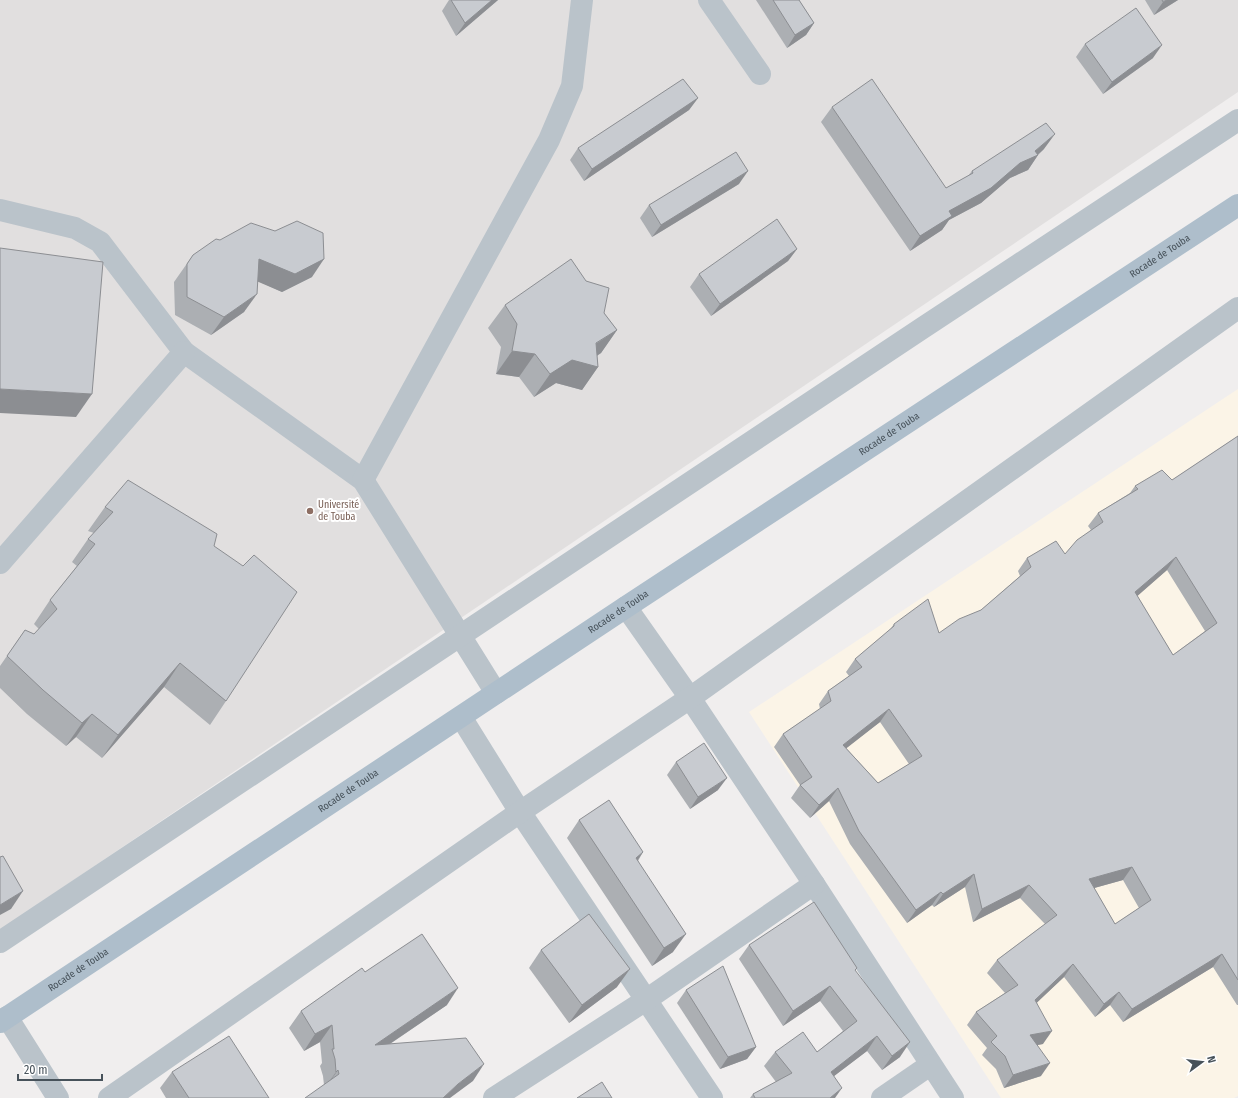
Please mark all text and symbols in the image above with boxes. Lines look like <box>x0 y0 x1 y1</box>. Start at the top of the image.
street label: Rocade de Touba <box>1128 232 1193 280</box>
street label: Rocade de Touba <box>857 410 922 458</box>
place label: Université de Touba <box>318 499 359 523</box>
marker: Université de Touba <box>305 506 315 516</box>
street label: Rocade de Touba <box>586 588 651 636</box>
street label: Rocade de Touba <box>316 767 381 815</box>
street label: Rocade de Touba <box>46 946 111 994</box>
north arrow <box>1182 1042 1222 1082</box>
text: N <box>1204 1055 1218 1064</box>
scale bar <box>18 1056 102 1082</box>
text: 20 m <box>24 1063 48 1077</box>

